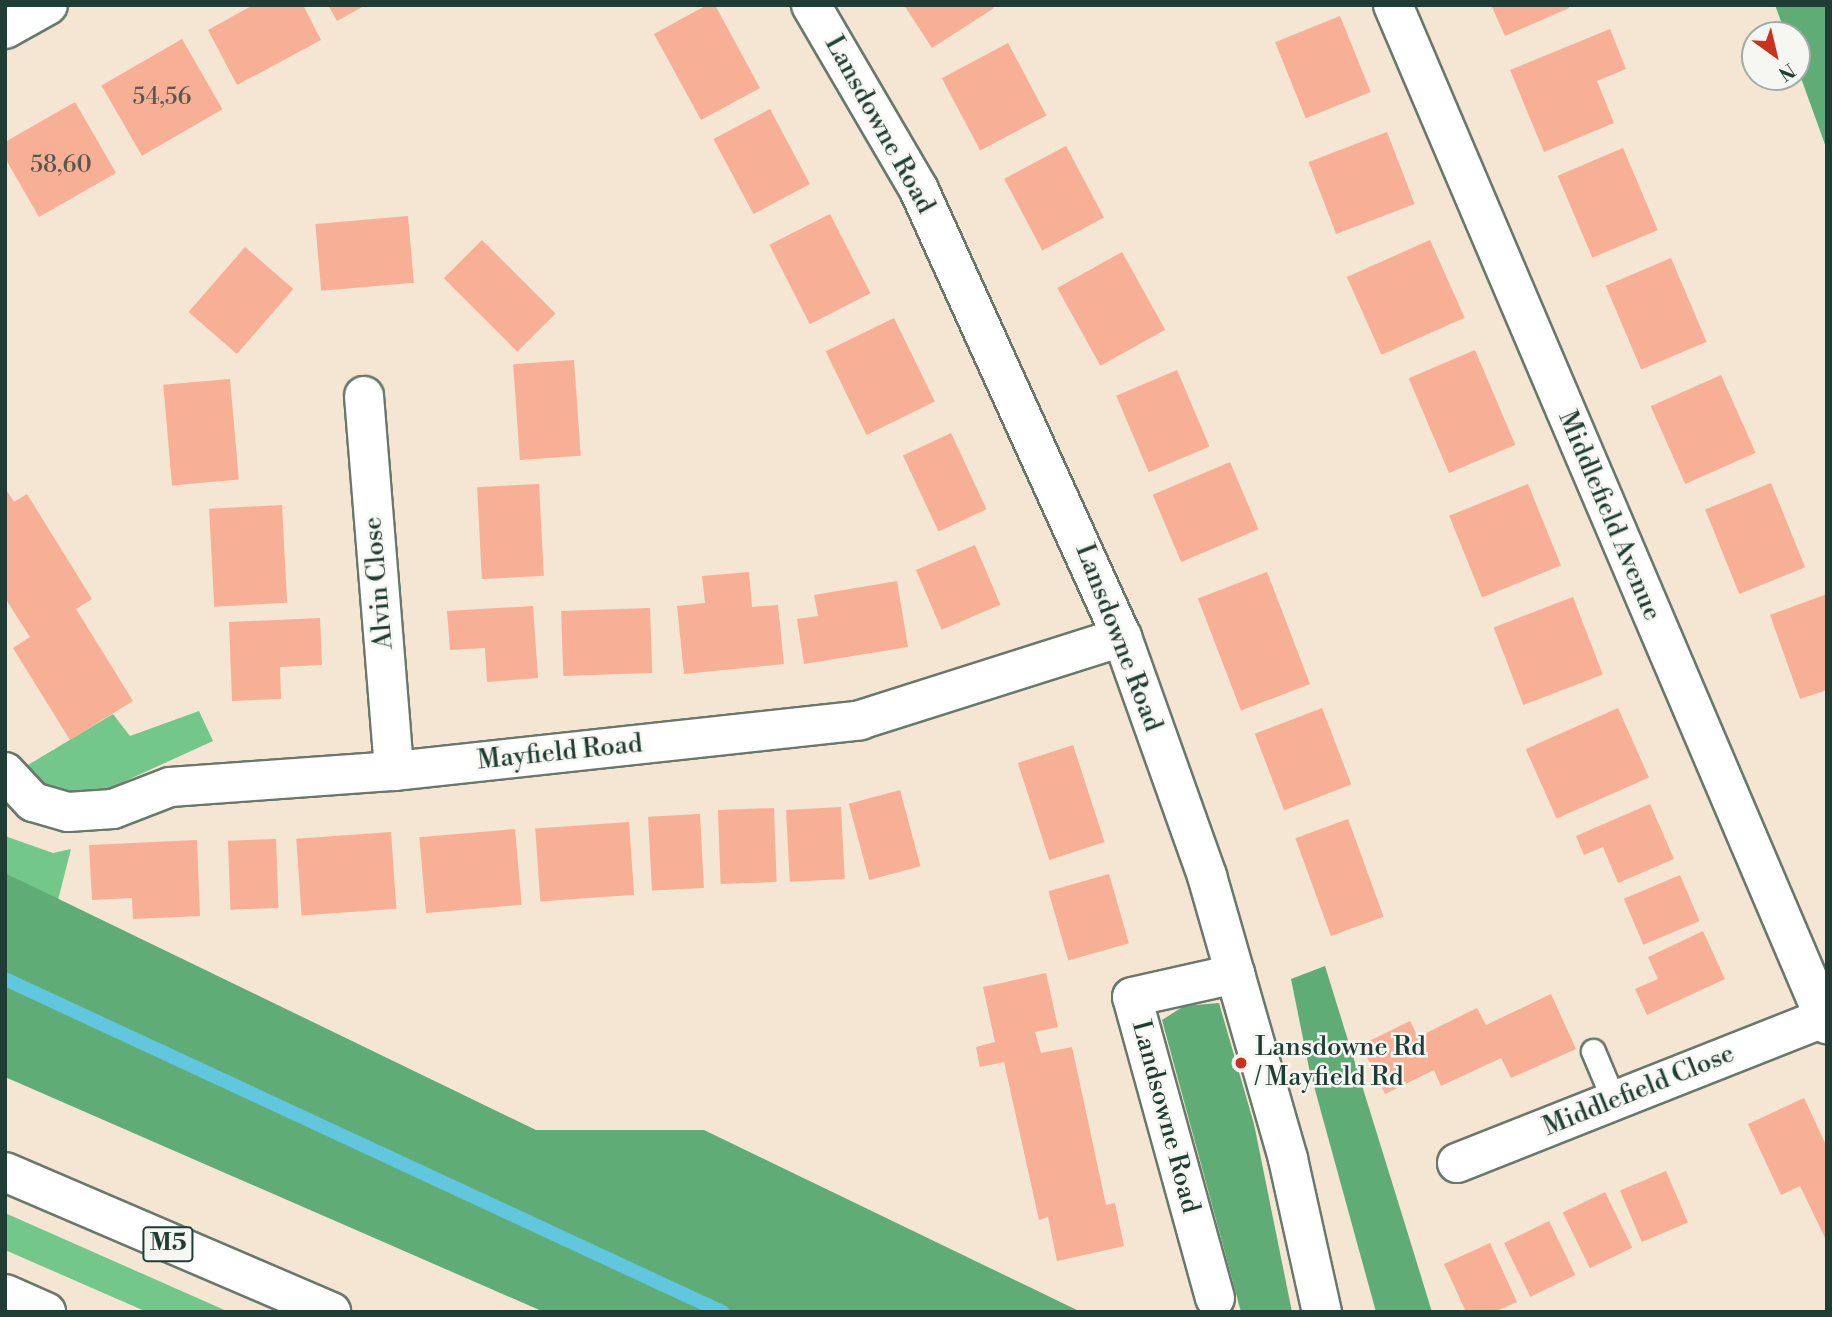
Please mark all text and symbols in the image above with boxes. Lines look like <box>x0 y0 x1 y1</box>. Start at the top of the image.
north arrow <box>1741 21 1811 91</box>
street label: Lansdowne Road <box>817 31 941 219</box>
text: N <box>1774 58 1800 86</box>
house number: 54,56 <box>133 83 191 111</box>
house number: 58,60 <box>30 151 92 179</box>
street label: Middlefield Avenue <box>1551 407 1667 625</box>
street label: Alvin Close <box>358 515 400 651</box>
street label: Lansdowne Road <box>1068 540 1168 736</box>
street label: Mayfield Road <box>476 729 644 777</box>
street label: Landsowne Road <box>1124 1017 1206 1217</box>
place label: Lansdowne Rd / Mayfield Rd <box>1255 1032 1426 1094</box>
street label: Middlefield Close <box>1539 1038 1739 1144</box>
marker: Lansdowne Rd / Mayfield Rd <box>1233 1055 1249 1071</box>
road number: M5 <box>142 1224 194 1264</box>

